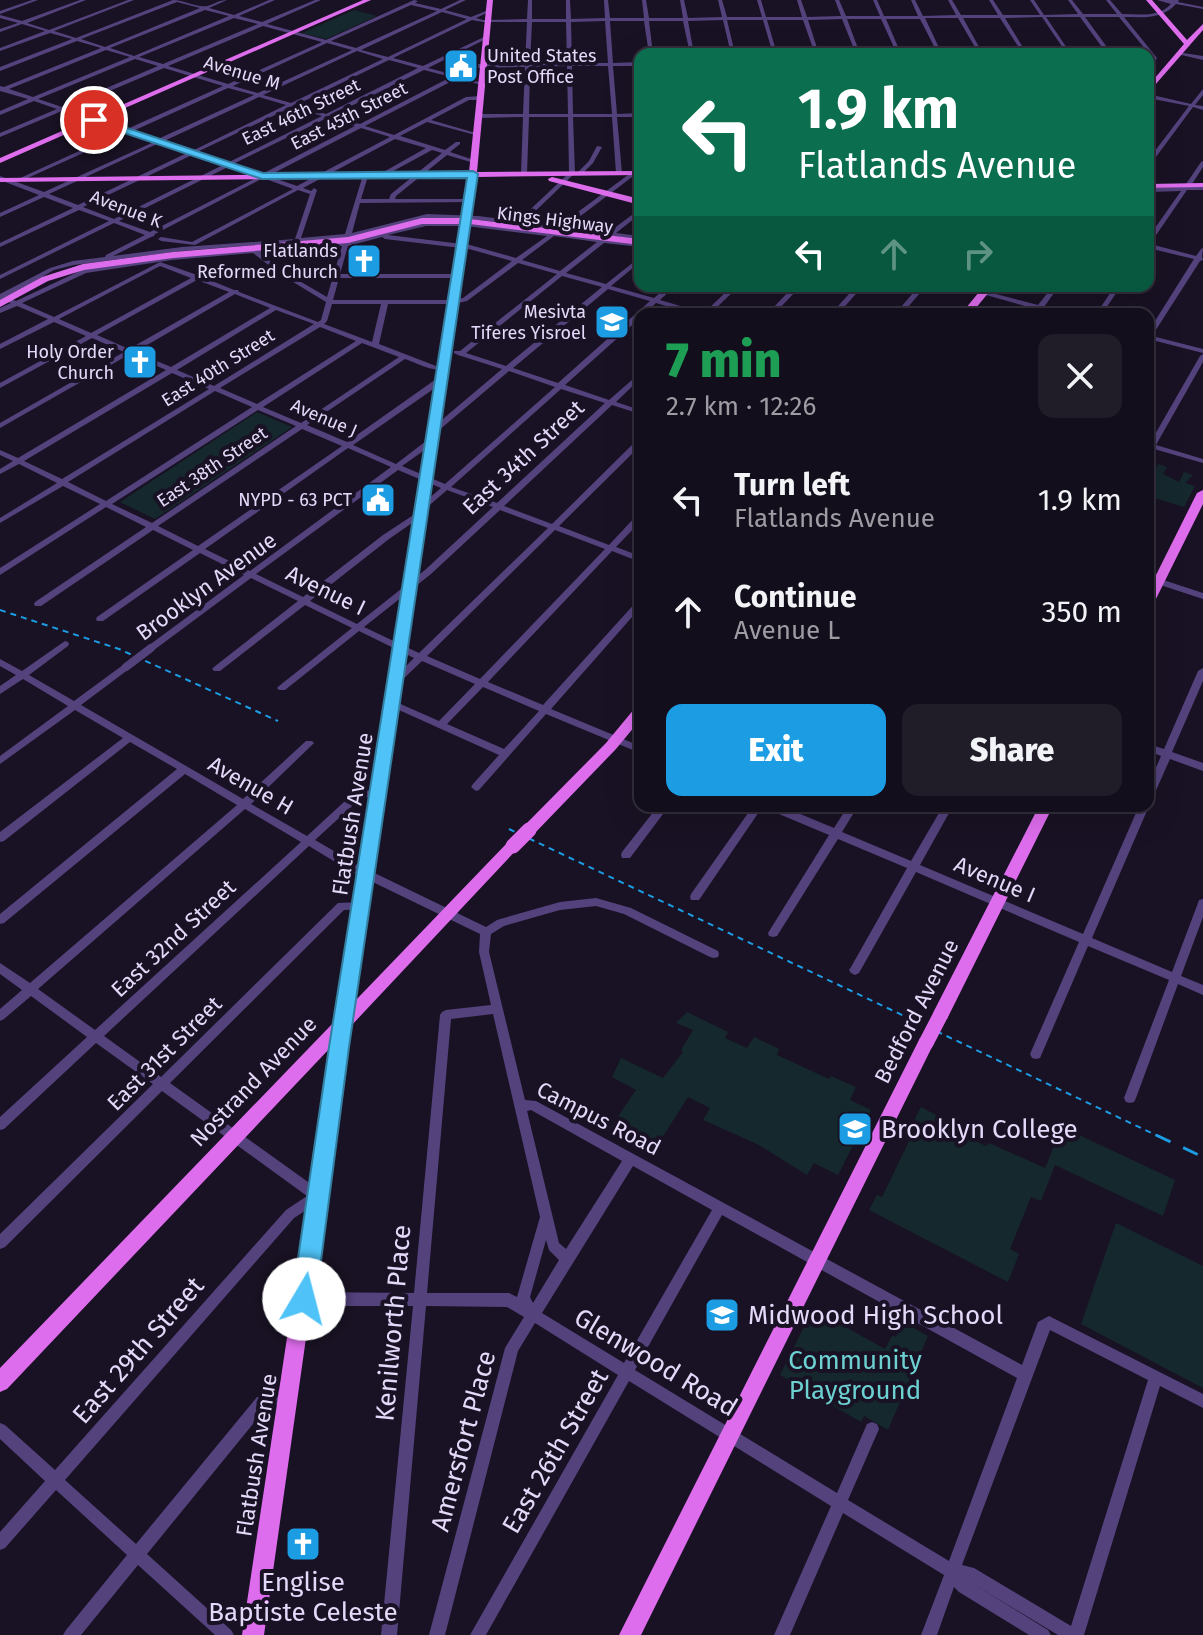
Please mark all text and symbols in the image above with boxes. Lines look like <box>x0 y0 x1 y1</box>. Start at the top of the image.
place label: United States Post Office <box>487 45 597 88</box>
public building icon: United States Post Office <box>442 47 480 85</box>
street label: Avenue M <box>201 51 283 95</box>
street label: East 46th Street <box>238 74 364 150</box>
text: 1.9 km <box>798 76 959 143</box>
street label: East 45th Street <box>287 77 411 155</box>
icon: left <box>666 80 770 184</box>
pin <box>60 86 128 154</box>
icon: arrive <box>72 98 116 142</box>
text: Flatlands Avenue <box>798 144 1076 188</box>
street label: Avenue K <box>87 185 165 233</box>
street label: Kings Highway <box>496 202 615 238</box>
icon: left <box>788 232 832 276</box>
icon: ahead <box>872 232 916 276</box>
icon: right <box>956 232 1000 276</box>
place label: Flatlands Reformed Church <box>197 240 338 283</box>
church icon: Flatlands Reformed Church <box>345 242 383 280</box>
place label: Mesivta Tiferes Yisroel <box>471 301 586 344</box>
school or university icon: Mesivta Tiferes Yisroel <box>593 303 631 341</box>
street label: East 40th Street <box>157 324 279 412</box>
text: 7 min <box>666 332 781 390</box>
button: close <box>1038 334 1122 418</box>
place label: Holy Order Church <box>26 341 114 384</box>
church icon: Holy Order Church <box>121 343 159 381</box>
text: 2.7 km · 12:26 <box>666 391 816 422</box>
street label: Avenue J <box>287 394 361 442</box>
street label: East 34th Street <box>457 394 590 521</box>
street label: East 38th Street <box>153 422 272 512</box>
text: Turn left <box>734 467 850 503</box>
icon: left <box>666 478 710 522</box>
public building icon: NYPD - 63 PCT <box>359 481 397 519</box>
text: 1.9 km <box>1038 482 1122 518</box>
place label: NYPD - 63 PCT <box>238 489 353 511</box>
text: Flatlands Avenue <box>734 503 935 534</box>
street label: Brooklyn Avenue <box>131 526 282 646</box>
street label: Avenue I <box>282 560 370 621</box>
text: Continue <box>734 579 857 615</box>
icon: ahead <box>666 590 710 634</box>
text: 350 m <box>1042 594 1122 630</box>
text: Avenue L <box>734 615 840 646</box>
button: Exit <box>666 704 886 796</box>
button: Share <box>902 704 1122 796</box>
street label: Flatbush Avenue <box>326 731 379 898</box>
street label: Avenue H <box>203 750 298 821</box>
street label: Avenue I <box>950 850 1039 909</box>
street label: East 32nd Street <box>105 874 241 1003</box>
street label: Bedford Avenue <box>868 935 964 1088</box>
street label: East 31st Street <box>101 990 227 1116</box>
street label: Nostrand Avenue <box>184 1011 322 1152</box>
street label: Campus Road <box>532 1076 665 1161</box>
school or university icon: Brooklyn College <box>836 1110 874 1148</box>
place label: Brooklyn College <box>881 1114 1078 1145</box>
street label: Kenilworth Place <box>369 1223 418 1423</box>
position arrow <box>262 1257 346 1341</box>
street label: East 29th Street <box>66 1270 211 1430</box>
school or university icon: Midwood High School <box>703 1296 741 1334</box>
place label: Midwood High School <box>748 1300 1003 1331</box>
street label: Glenwood Road <box>569 1302 743 1423</box>
park label: Community Playground <box>788 1345 922 1406</box>
street label: Amersfort Place <box>424 1347 502 1535</box>
street label: East 26th Street <box>496 1363 615 1539</box>
street label: Flatbush Avenue <box>230 1372 283 1539</box>
church icon: Englise Baptiste Celeste <box>284 1525 322 1563</box>
place label: Englise Baptiste Celeste <box>208 1567 398 1628</box>

